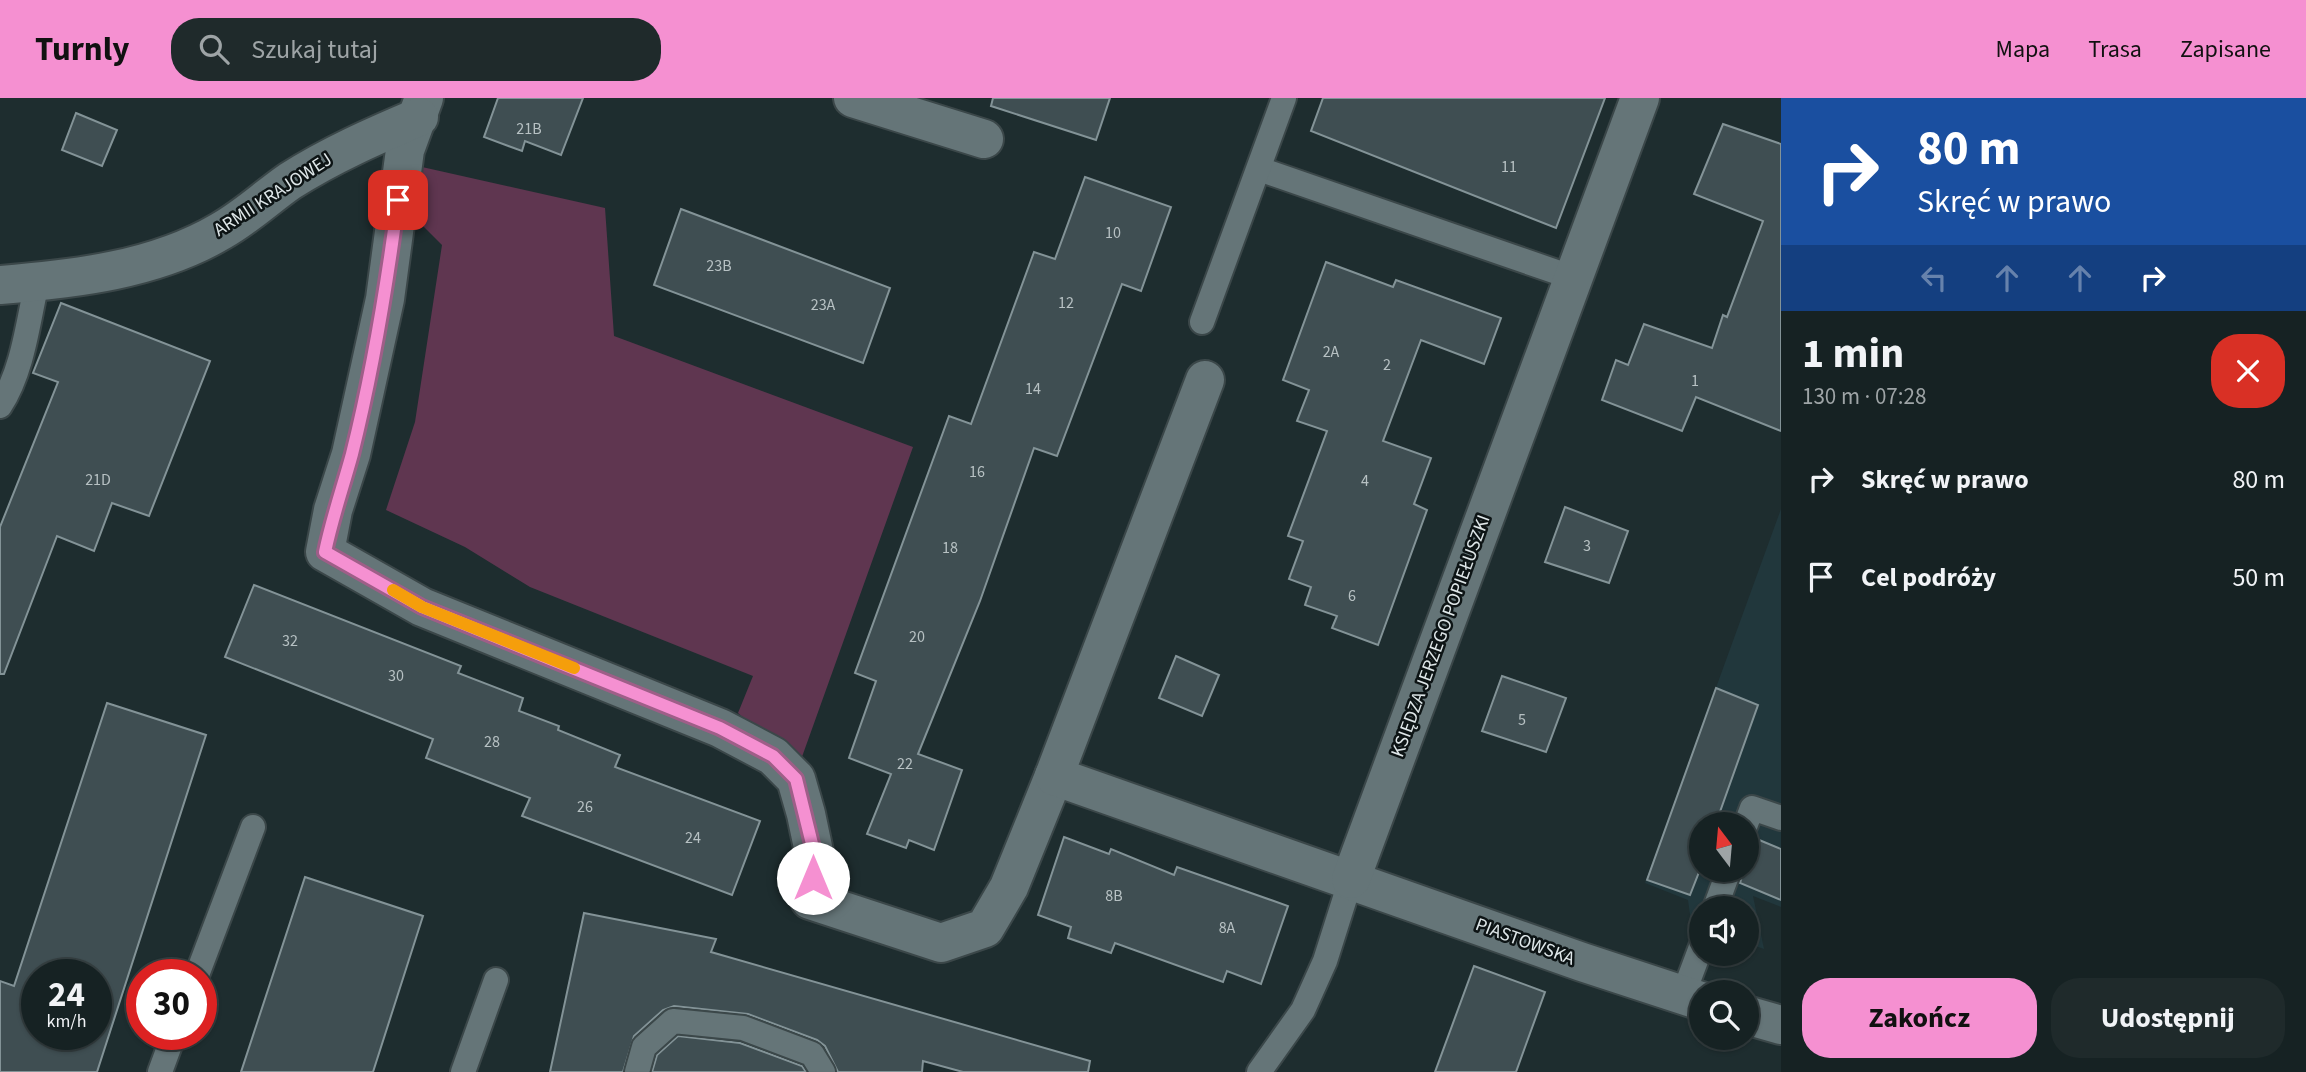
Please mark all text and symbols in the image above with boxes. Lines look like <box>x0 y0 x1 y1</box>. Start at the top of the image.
search box <box>171 18 661 81</box>
text: Turnly <box>35 26 129 73</box>
icon: search <box>195 30 233 68</box>
text: Szukaj tutaj <box>251 31 378 68</box>
text: Mapa <box>1996 32 2050 67</box>
text: Trasa <box>2088 32 2142 67</box>
text: Zapisane <box>2180 32 2271 67</box>
text: 80 m <box>1917 114 2021 184</box>
house number: 21B <box>516 118 542 140</box>
icon: right <box>1802 126 1893 217</box>
street label: ARMII KRAJOWEJ <box>208 147 338 243</box>
house number: 11 <box>1501 156 1517 178</box>
pin <box>368 170 428 230</box>
text: Skręć w prawo <box>1917 179 2111 225</box>
icon: arrive <box>379 181 417 219</box>
house number: 10 <box>1105 222 1121 244</box>
house number: 23B <box>706 255 732 277</box>
icon: left <box>1915 259 1953 297</box>
icon: ahead <box>1988 259 2026 297</box>
icon: ahead <box>2061 259 2099 297</box>
icon: right <box>2134 259 2172 297</box>
house number: 12 <box>1058 292 1074 314</box>
house number: 23A <box>811 294 836 316</box>
text: 1 min <box>1802 324 1904 384</box>
button: close <box>2211 334 2285 408</box>
house number: 2A <box>1323 341 1340 363</box>
house number: 2 <box>1383 354 1391 376</box>
house number: 1 <box>1691 370 1699 392</box>
house number: 14 <box>1025 378 1041 400</box>
text: 130 m · 07:28 <box>1802 380 1926 413</box>
icon: right <box>1802 460 1840 498</box>
house number: 16 <box>969 461 985 483</box>
text: Skręć w prawo <box>1861 461 2029 498</box>
text: 80 m <box>2232 461 2285 498</box>
house number: 21D <box>85 469 111 491</box>
house number: 4 <box>1361 470 1369 492</box>
street label: KSIĘDZA JERZEGO POPIEŁUSZKI <box>1385 511 1497 761</box>
house number: 3 <box>1583 535 1591 557</box>
house number: 18 <box>942 537 958 559</box>
icon: arrive <box>1802 558 1840 596</box>
text: Cel podróży <box>1861 559 1996 596</box>
text: 50 m <box>2232 559 2285 596</box>
house number: 6 <box>1348 585 1356 607</box>
house number: 20 <box>909 626 925 648</box>
house number: 32 <box>282 630 298 652</box>
house number: 30 <box>388 665 404 687</box>
house number: 5 <box>1518 709 1526 731</box>
house number: 28 <box>484 731 500 753</box>
house number: 22 <box>897 753 913 775</box>
house number: 26 <box>577 796 593 818</box>
north arrow <box>1689 812 1759 882</box>
map controls <box>1689 812 1759 1050</box>
house number: 24 <box>685 827 701 849</box>
position arrow <box>776 841 850 915</box>
house number: 8B <box>1105 885 1123 907</box>
button: sound <box>1689 896 1759 966</box>
street label: PIASTOWSKA <box>1471 912 1579 973</box>
house number: 8A <box>1219 917 1236 939</box>
speed limit sign: 30 <box>126 959 217 1050</box>
text: 24 <box>48 970 85 1020</box>
button: Zakończ <box>1802 978 2037 1058</box>
button: Udostępnij <box>2051 978 2285 1058</box>
button: search <box>1689 980 1759 1050</box>
text: km/h <box>47 1009 86 1034</box>

